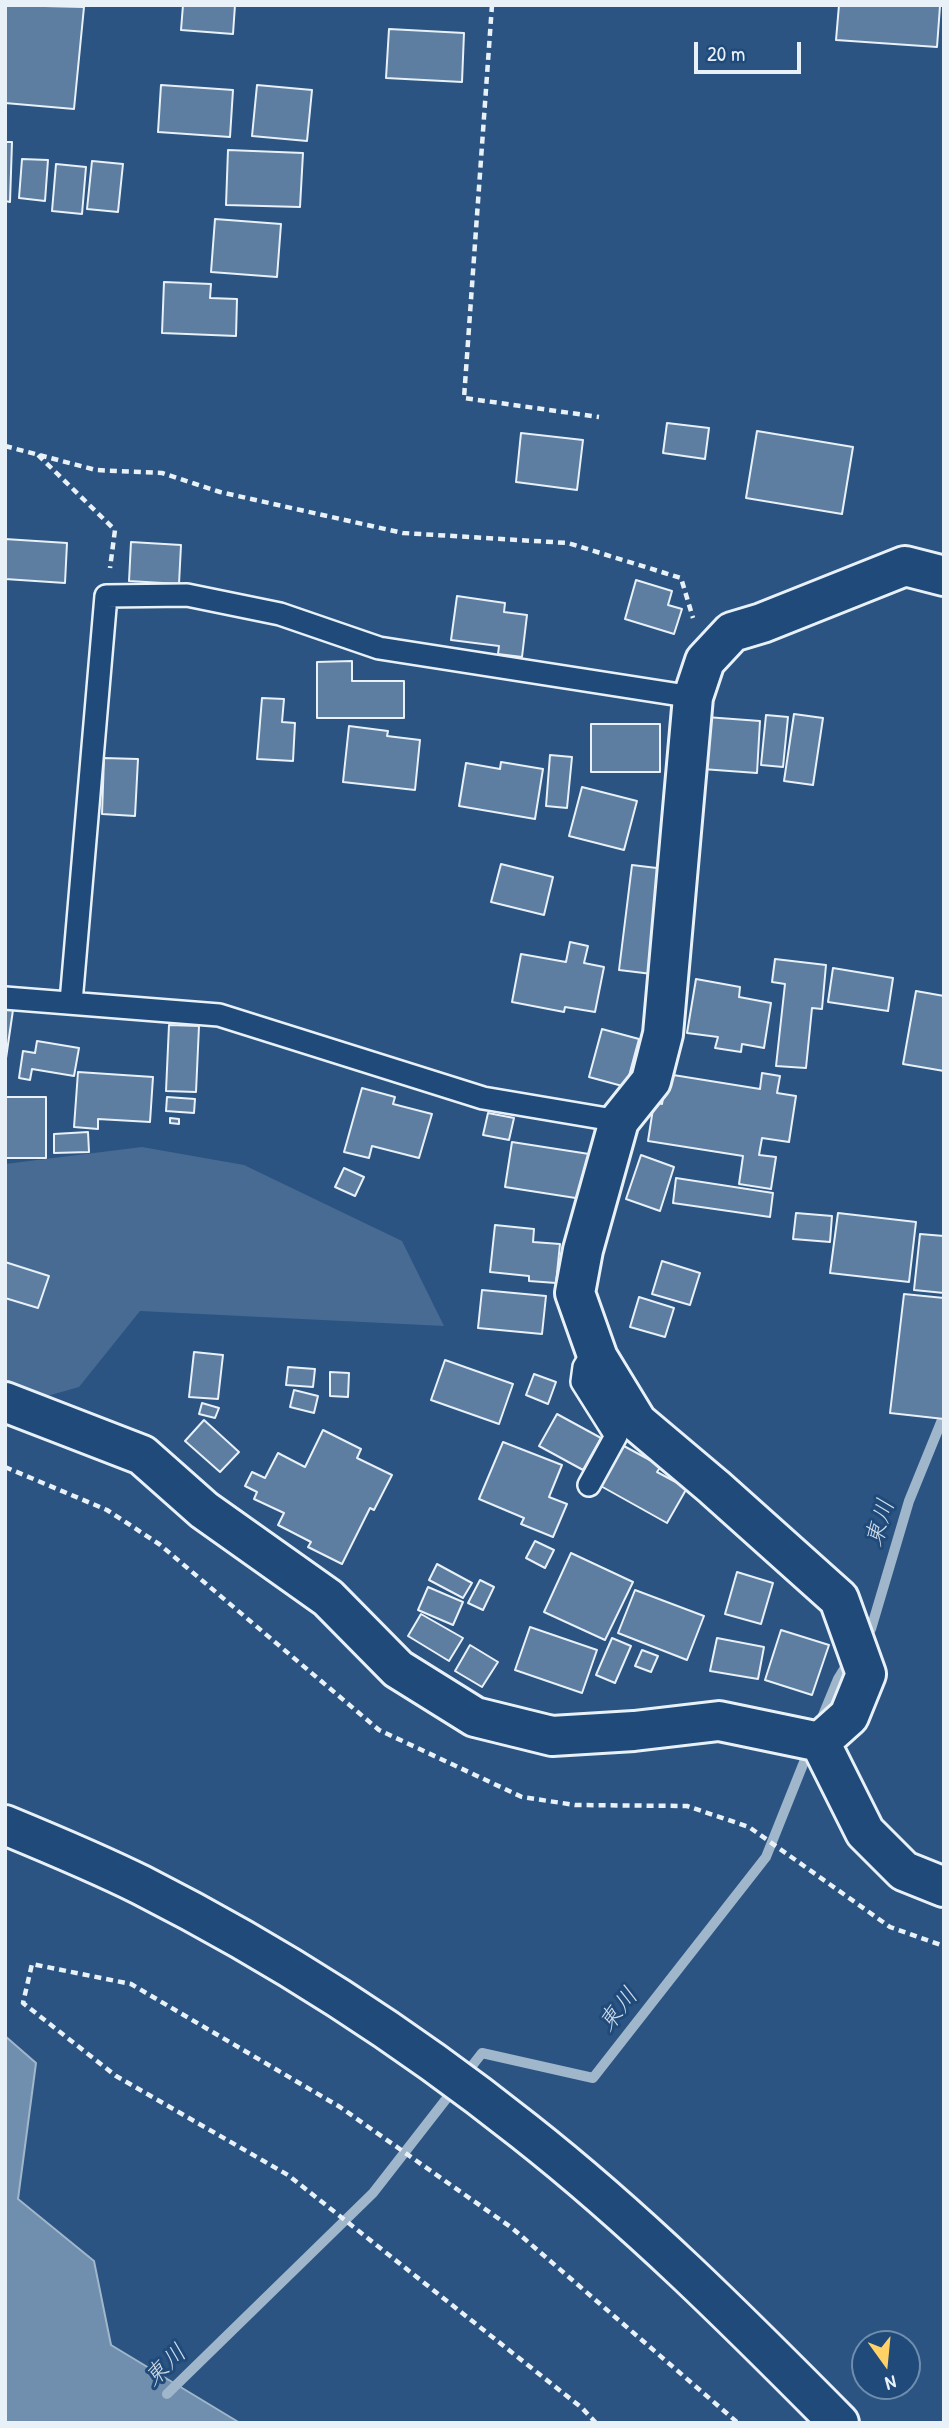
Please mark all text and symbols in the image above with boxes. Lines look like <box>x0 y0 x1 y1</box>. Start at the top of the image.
scale bar <box>697 28 804 72</box>
text: 20 m <box>707 39 745 68</box>
water label: 東川 <box>860 1496 902 1550</box>
water label: 東川 <box>593 1982 645 2038</box>
north arrow <box>851 2330 921 2400</box>
water label: 東川 <box>139 2339 193 2393</box>
text: N <box>883 2369 899 2397</box>

